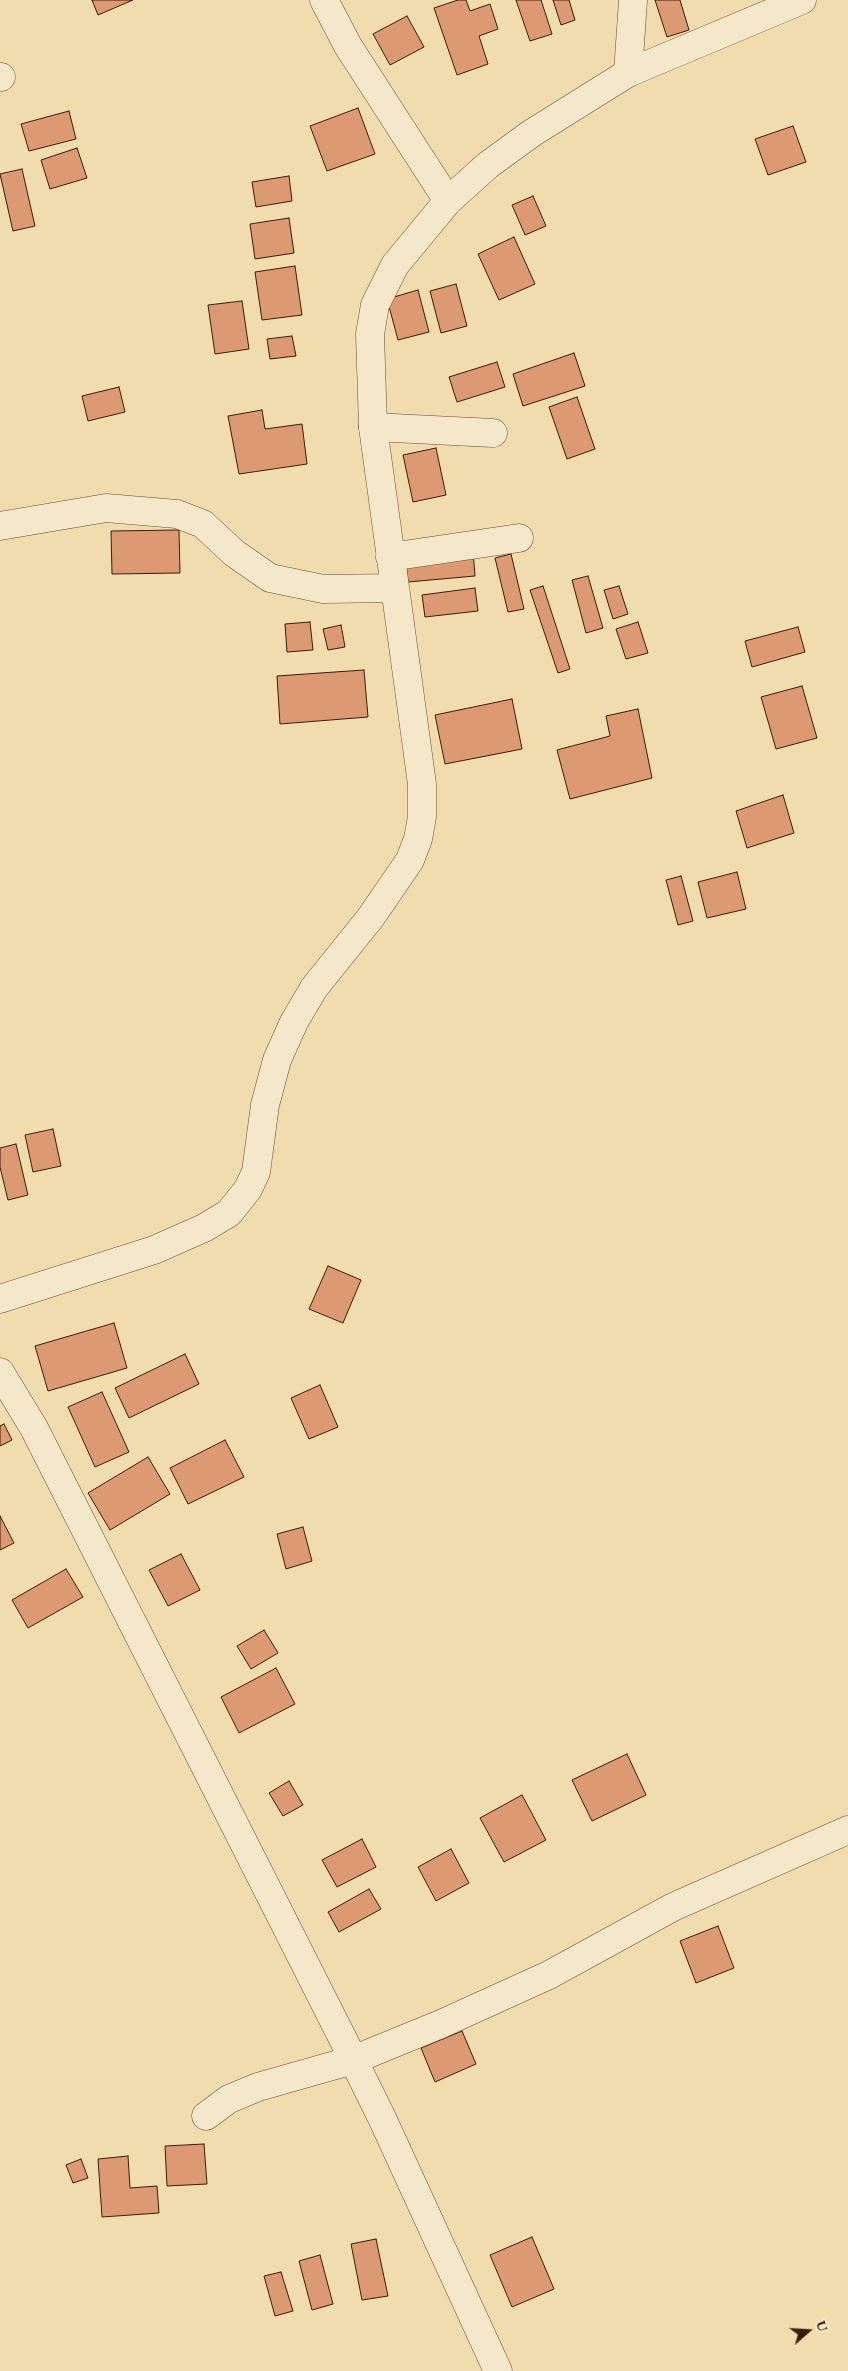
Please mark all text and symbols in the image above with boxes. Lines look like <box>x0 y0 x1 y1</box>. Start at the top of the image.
north arrow <box>783 2306 833 2356</box>
text: U <box>812 2318 832 2334</box>

